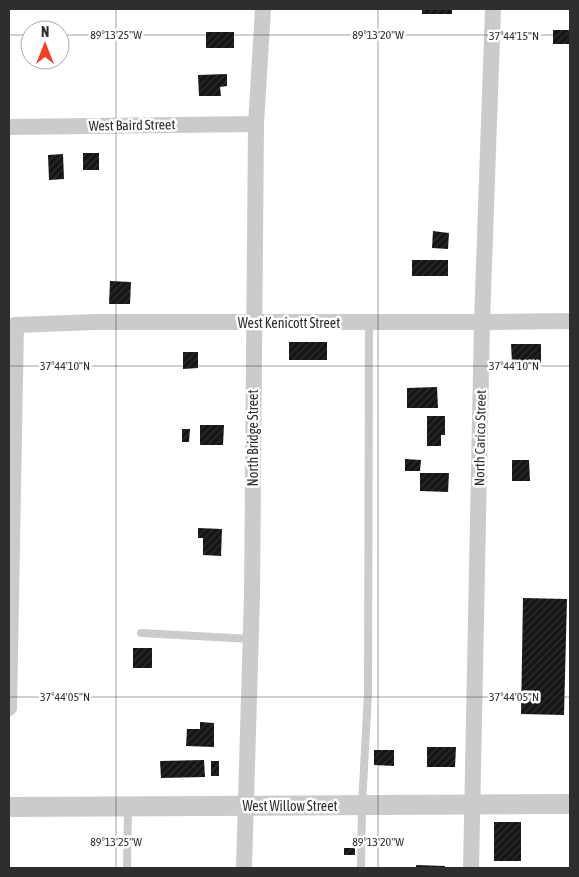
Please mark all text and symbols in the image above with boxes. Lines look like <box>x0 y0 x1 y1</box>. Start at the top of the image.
north arrow <box>20 20 70 70</box>
text: N <box>41 24 49 40</box>
text: 89°13'25"W <box>90 28 142 42</box>
text: 89°13'20"W <box>352 28 404 42</box>
text: 37°44'15"N <box>489 29 539 43</box>
street label: West Baird Street <box>88 116 176 134</box>
street label: West Kenicott Street <box>238 315 340 331</box>
text: 37°44'10"N <box>40 359 90 373</box>
text: 37°44'10"N <box>489 359 539 373</box>
street label: North Bridge Street <box>245 390 261 486</box>
street label: North Carico Street <box>471 390 489 486</box>
text: 37°44'05"N <box>40 690 90 704</box>
text: 37°44'05"N <box>489 690 539 704</box>
street label: West Willow Street <box>242 798 338 814</box>
text: 89°13'25"W <box>90 835 142 849</box>
text: 89°13'20"W <box>352 835 404 849</box>

